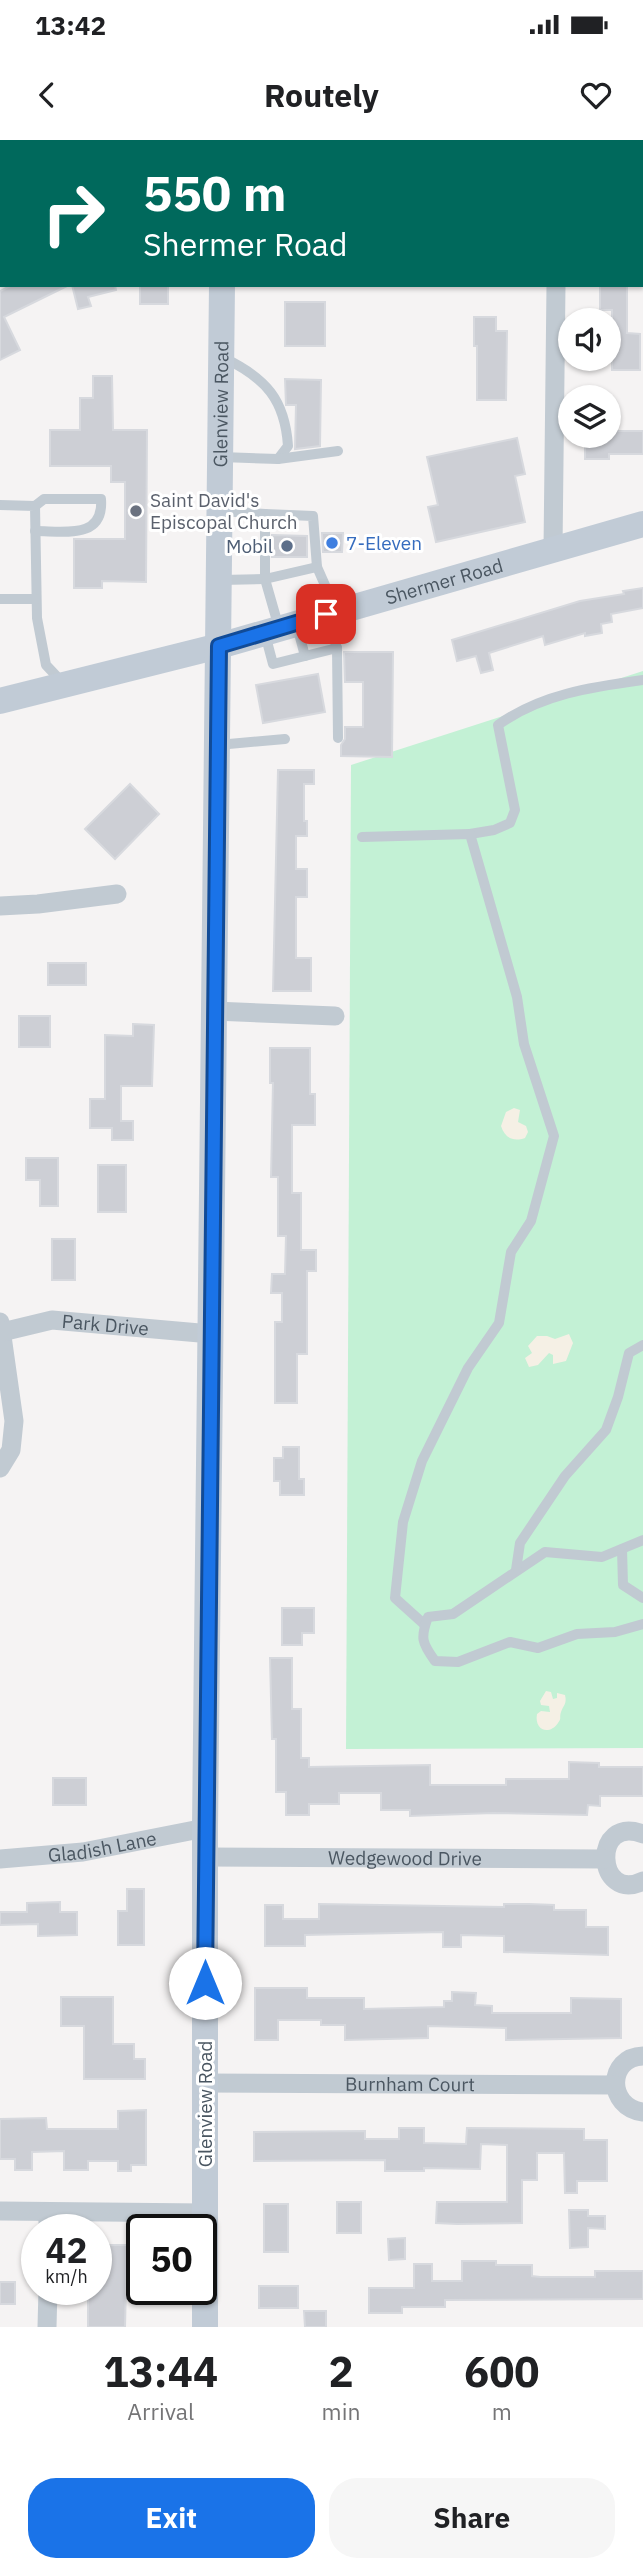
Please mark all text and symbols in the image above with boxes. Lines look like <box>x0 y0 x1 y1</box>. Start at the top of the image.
text: 13:42 <box>35 8 106 42</box>
text: Routely <box>264 74 379 116</box>
icon: back <box>28 76 66 114</box>
icon: heart <box>577 76 615 114</box>
text: 550 m <box>143 161 287 224</box>
icon: right <box>28 168 119 259</box>
text: Shermer Road <box>143 223 347 265</box>
map controls <box>558 308 621 448</box>
button: sound <box>558 308 621 371</box>
street label: Glenview Road <box>208 341 233 468</box>
button: layers <box>558 385 621 448</box>
place label: Saint David's Episcopal Church <box>150 488 298 534</box>
marker: Saint David's Episcopal Church <box>128 503 144 519</box>
place label: 7-Eleven <box>346 531 422 555</box>
place label: Mobil <box>226 534 273 558</box>
marker: 7-Eleven <box>324 535 340 551</box>
marker: Mobil <box>279 538 295 554</box>
street label: Shermer Road <box>382 553 506 610</box>
pin <box>296 584 356 644</box>
icon: arrive <box>307 595 345 633</box>
street label: Park Drive <box>61 1309 150 1340</box>
street label: Gladish Lane <box>47 1826 159 1867</box>
street label: Wedgewood Drive <box>328 1846 482 1870</box>
position arrow <box>168 1946 242 2020</box>
street label: Glenview Road <box>193 2041 217 2167</box>
street label: Burnham Court <box>345 2072 475 2096</box>
speed limit sign: 50 <box>126 2214 217 2305</box>
text: 42 <box>45 2227 88 2273</box>
text: km/h <box>45 2265 88 2288</box>
text: 13:44 <box>103 2344 218 2399</box>
text: 2 <box>328 2344 354 2399</box>
text: 600 <box>464 2344 540 2399</box>
text: Arrival <box>127 2396 194 2426</box>
text: min <box>322 2396 360 2426</box>
text: m <box>492 2396 512 2426</box>
button: Exit <box>28 2478 315 2558</box>
button: Share <box>329 2478 615 2558</box>

